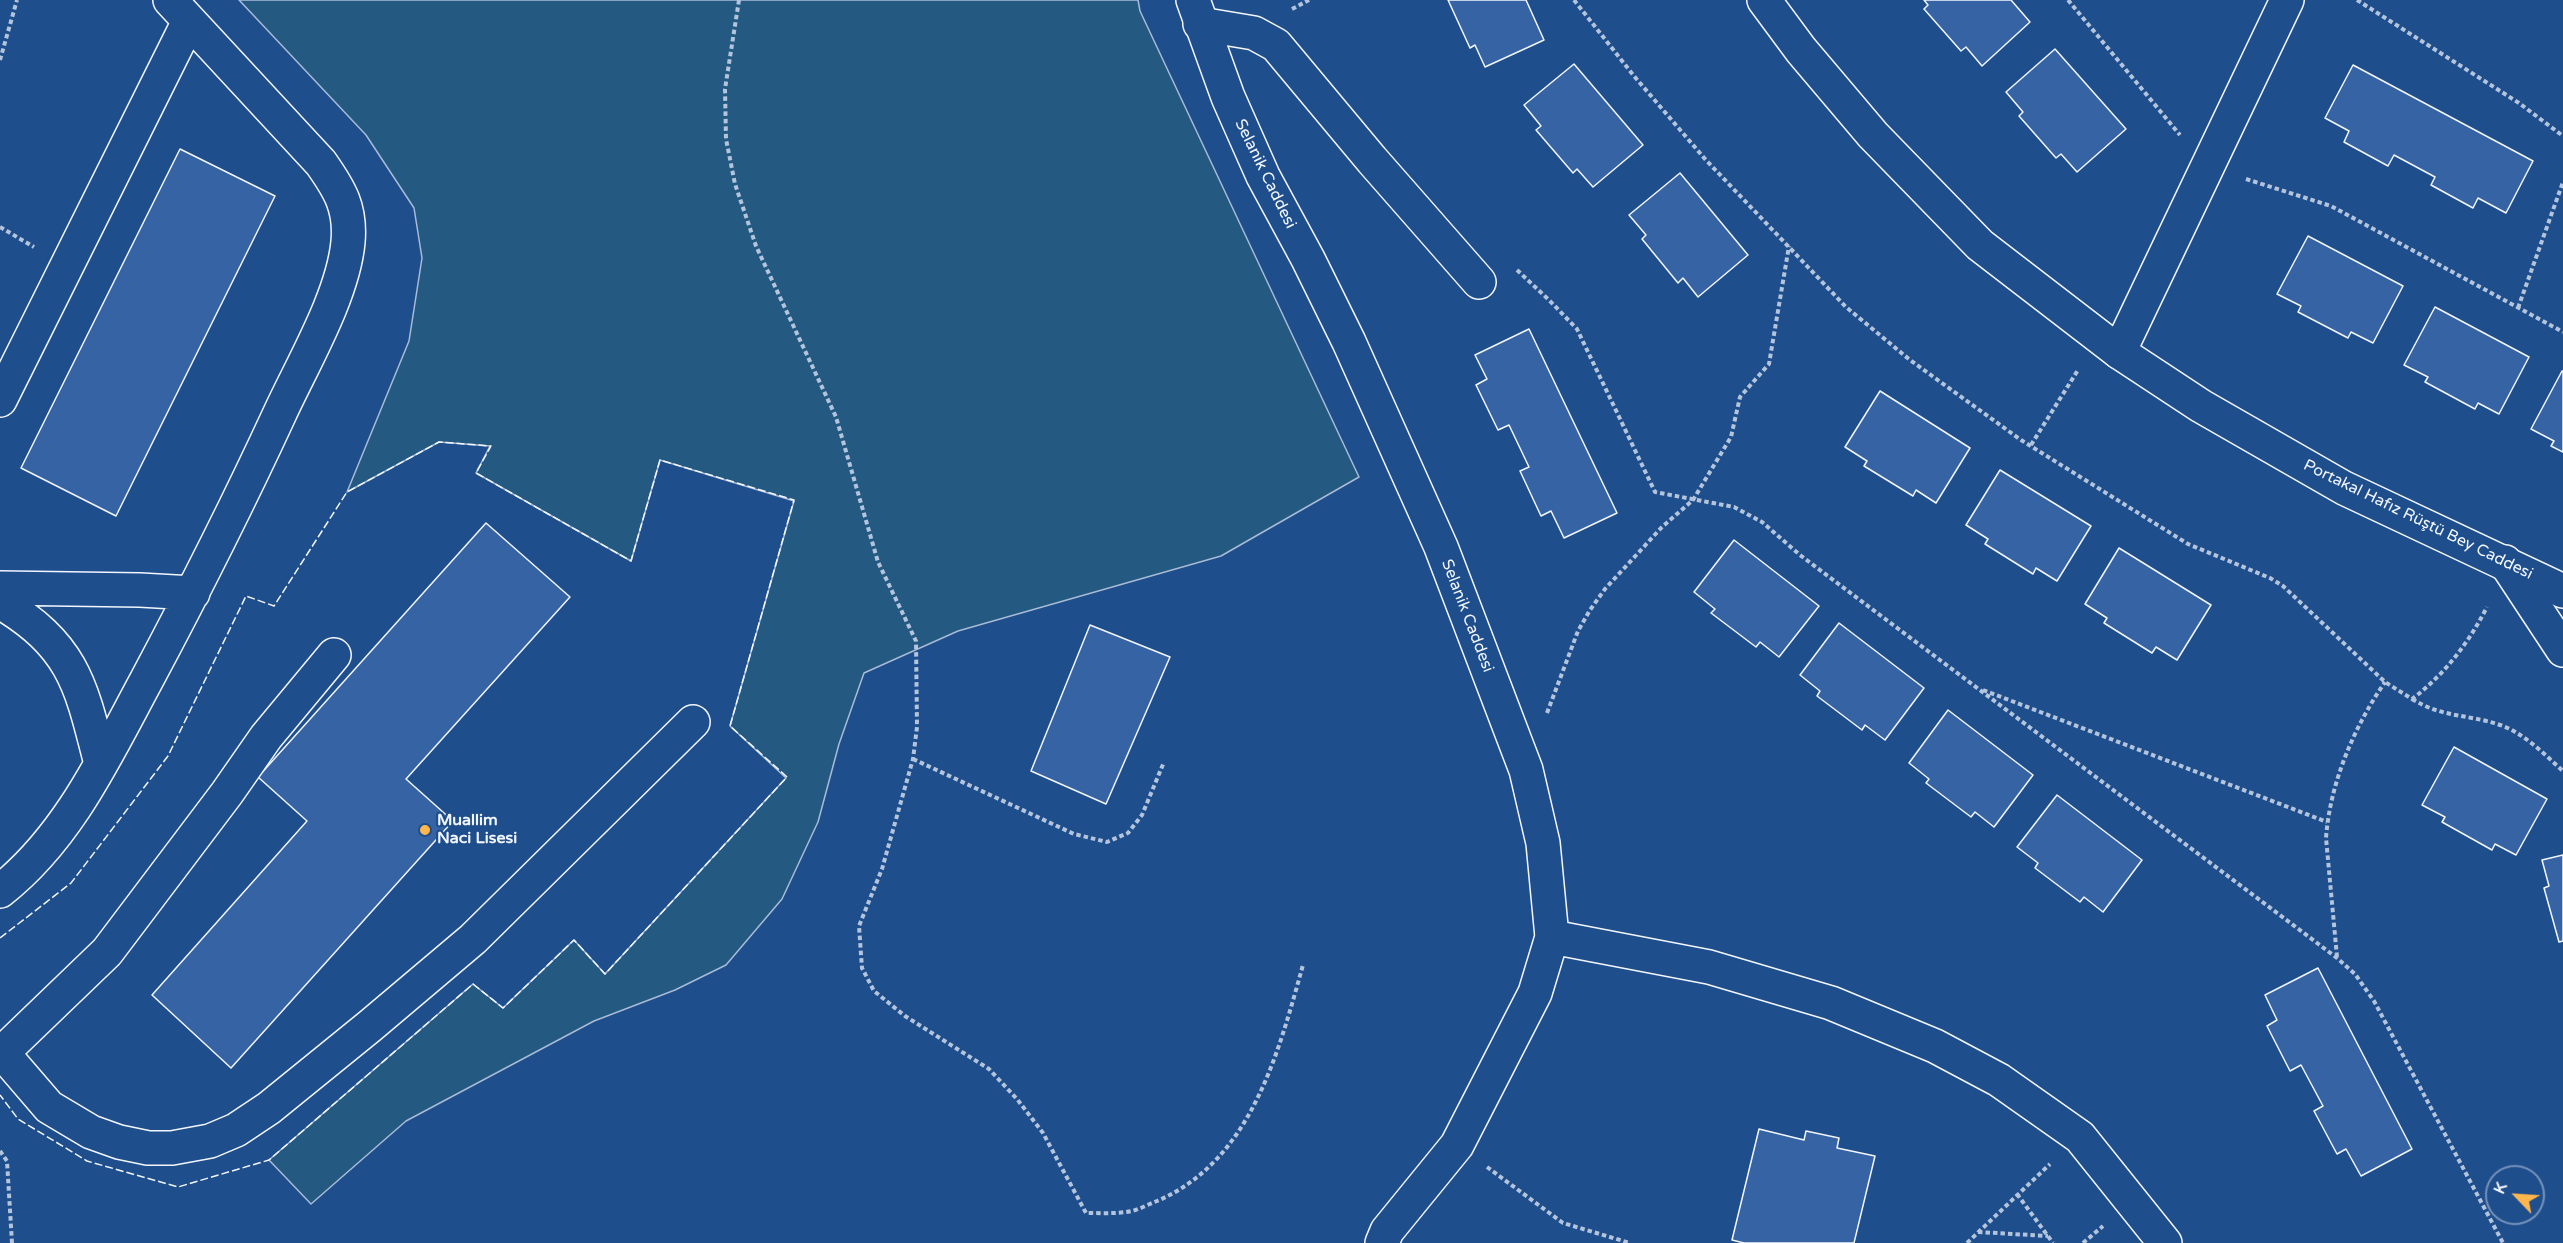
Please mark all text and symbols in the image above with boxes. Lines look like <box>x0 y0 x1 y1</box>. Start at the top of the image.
street label: Selanik Caddesi <box>1230 116 1300 232</box>
street label: Portakal Hafız Rüştü Bey Caddesi <box>2300 456 2536 584</box>
street label: Selanik Caddesi <box>1437 557 1497 675</box>
place label: Muallim Naci Lisesi <box>437 811 517 849</box>
marker: Muallim Naci Lisesi <box>418 823 432 837</box>
north arrow <box>2485 1165 2545 1225</box>
text: K <box>2489 1179 2512 1197</box>

